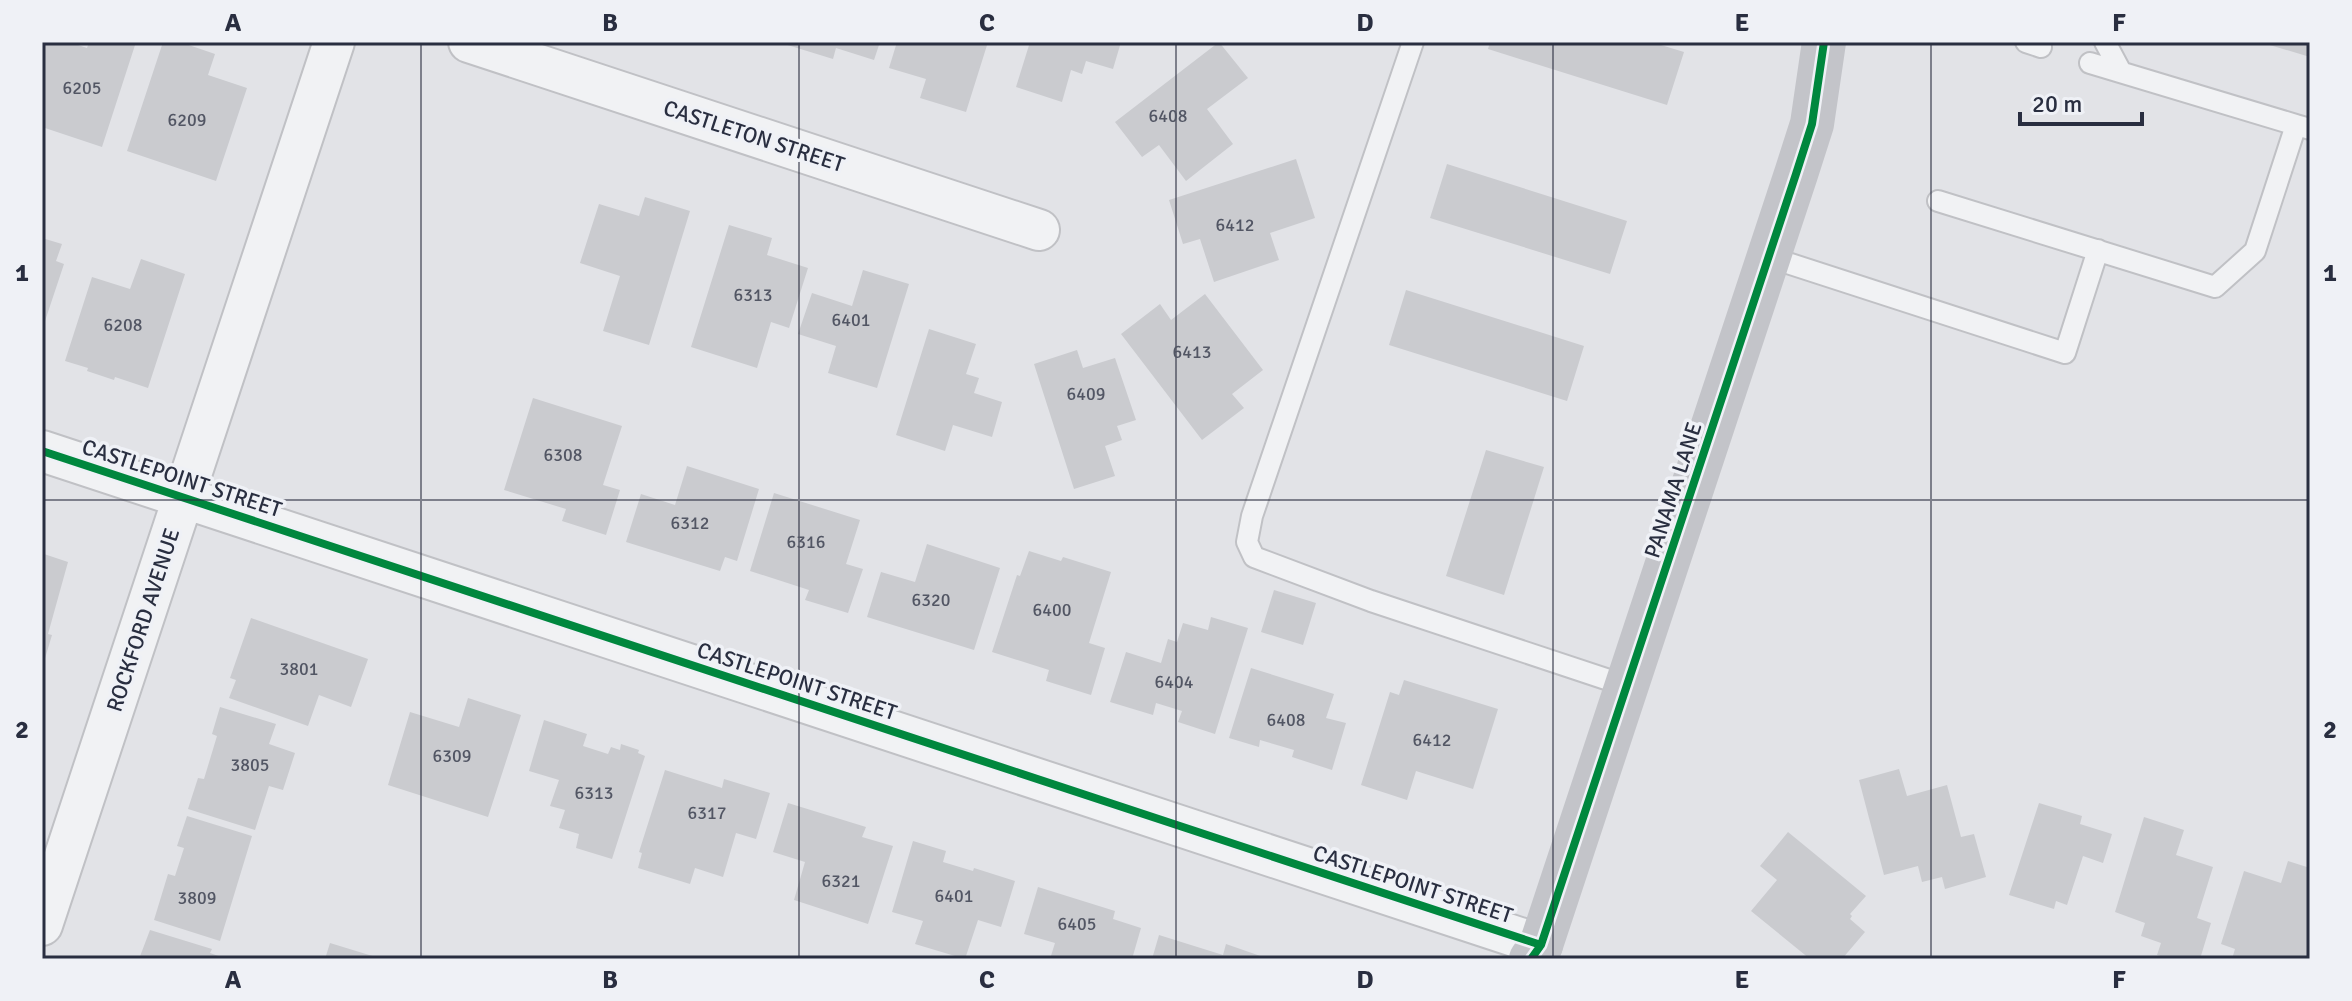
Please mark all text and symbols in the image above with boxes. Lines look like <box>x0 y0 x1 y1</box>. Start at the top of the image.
text: A <box>225 7 242 39</box>
text: B <box>602 7 618 39</box>
text: C <box>979 7 995 39</box>
text: D <box>1356 7 1374 39</box>
text: E <box>1735 7 1749 39</box>
text: F <box>2112 7 2126 39</box>
scale bar <box>2020 76 2142 126</box>
house number: 6205 <box>63 77 101 99</box>
text: 20 m <box>2032 89 2082 119</box>
street label: CASTLETON STREET <box>660 94 848 178</box>
house number: 6408 <box>1149 105 1187 127</box>
house number: 6209 <box>168 109 206 131</box>
house number: 6412 <box>1216 214 1254 236</box>
text: 1 <box>15 257 29 289</box>
text: 1 <box>2323 257 2337 289</box>
house number: 6313 <box>734 284 772 306</box>
house number: 6401 <box>832 309 870 331</box>
house number: 6208 <box>104 314 142 336</box>
house number: 6413 <box>1173 341 1211 363</box>
house number: 6409 <box>1067 383 1105 405</box>
street label: PANAMA LANE <box>1638 419 1708 561</box>
street label: CASTLEPOINT STREET <box>79 433 285 523</box>
house number: 6308 <box>544 444 582 466</box>
house number: 6312 <box>671 512 709 534</box>
street label: ROCKFORD AVENUE <box>101 525 185 715</box>
house number: 6316 <box>787 531 825 553</box>
house number: 6320 <box>912 589 950 611</box>
house number: 6400 <box>1033 599 1071 621</box>
street label: CASTLEPOINT STREET <box>694 636 900 726</box>
house number: 3801 <box>280 658 318 680</box>
house number: 6404 <box>1155 671 1194 693</box>
house number: 6408 <box>1267 709 1305 731</box>
text: 2 <box>15 714 29 746</box>
text: 2 <box>2323 714 2337 746</box>
house number: 6412 <box>1413 729 1451 751</box>
house number: 6309 <box>433 745 471 767</box>
house number: 3805 <box>231 754 269 776</box>
house number: 6313 <box>575 782 613 804</box>
house number: 6317 <box>688 802 726 824</box>
street label: CASTLEPOINT STREET <box>1310 839 1516 929</box>
house number: 6321 <box>822 870 860 892</box>
house number: 6401 <box>935 885 973 907</box>
house number: 3809 <box>178 887 216 909</box>
house number: 6405 <box>1058 913 1096 935</box>
text: A <box>225 964 242 996</box>
text: B <box>602 964 618 996</box>
text: C <box>979 964 995 996</box>
text: D <box>1356 964 1374 996</box>
text: E <box>1735 964 1749 996</box>
text: F <box>2112 964 2126 996</box>

